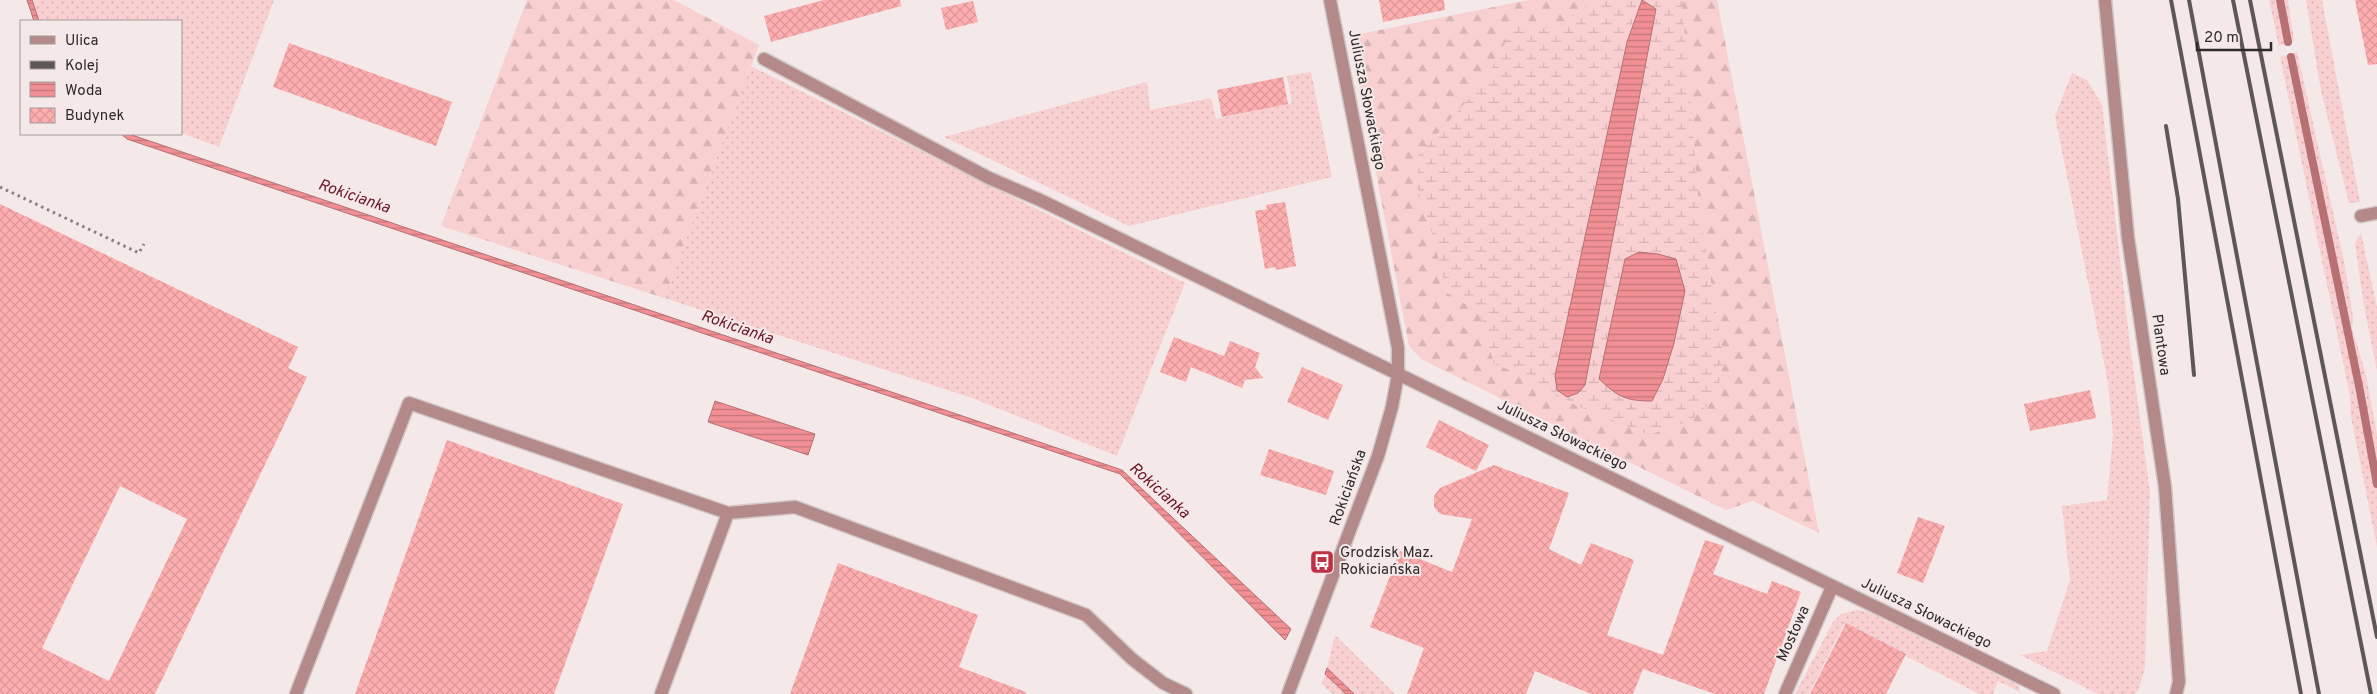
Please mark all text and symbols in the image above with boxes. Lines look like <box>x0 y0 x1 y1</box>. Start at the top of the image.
legend <box>20 20 182 135</box>
scale bar <box>2197 20 2271 52</box>
street label: Juliusza Słowackiego <box>1343 28 1389 172</box>
text: 20 m <box>2204 29 2239 48</box>
text: Ulica <box>65 32 98 51</box>
text: Kolej <box>65 57 99 76</box>
text: Woda <box>65 82 102 101</box>
text: Budynek <box>65 107 124 126</box>
water label: Rokicianka <box>315 175 393 219</box>
water label: Rokicianka <box>698 306 776 350</box>
street label: Plantowa <box>2146 313 2174 377</box>
street label: Juliusza Słowackiego <box>1494 396 1630 476</box>
street label: Rokiciańska <box>1326 447 1372 529</box>
water label: Rokicianka <box>1125 459 1194 524</box>
place label: Grodzisk Maz. Rokiciańska <box>1340 544 1433 580</box>
bus stop icon: Grodzisk Maz. Rokiciańska <box>1309 549 1335 575</box>
street label: Juliusza Słowackiego <box>1858 574 1994 654</box>
street label: Mostowa <box>1773 603 1815 665</box>

